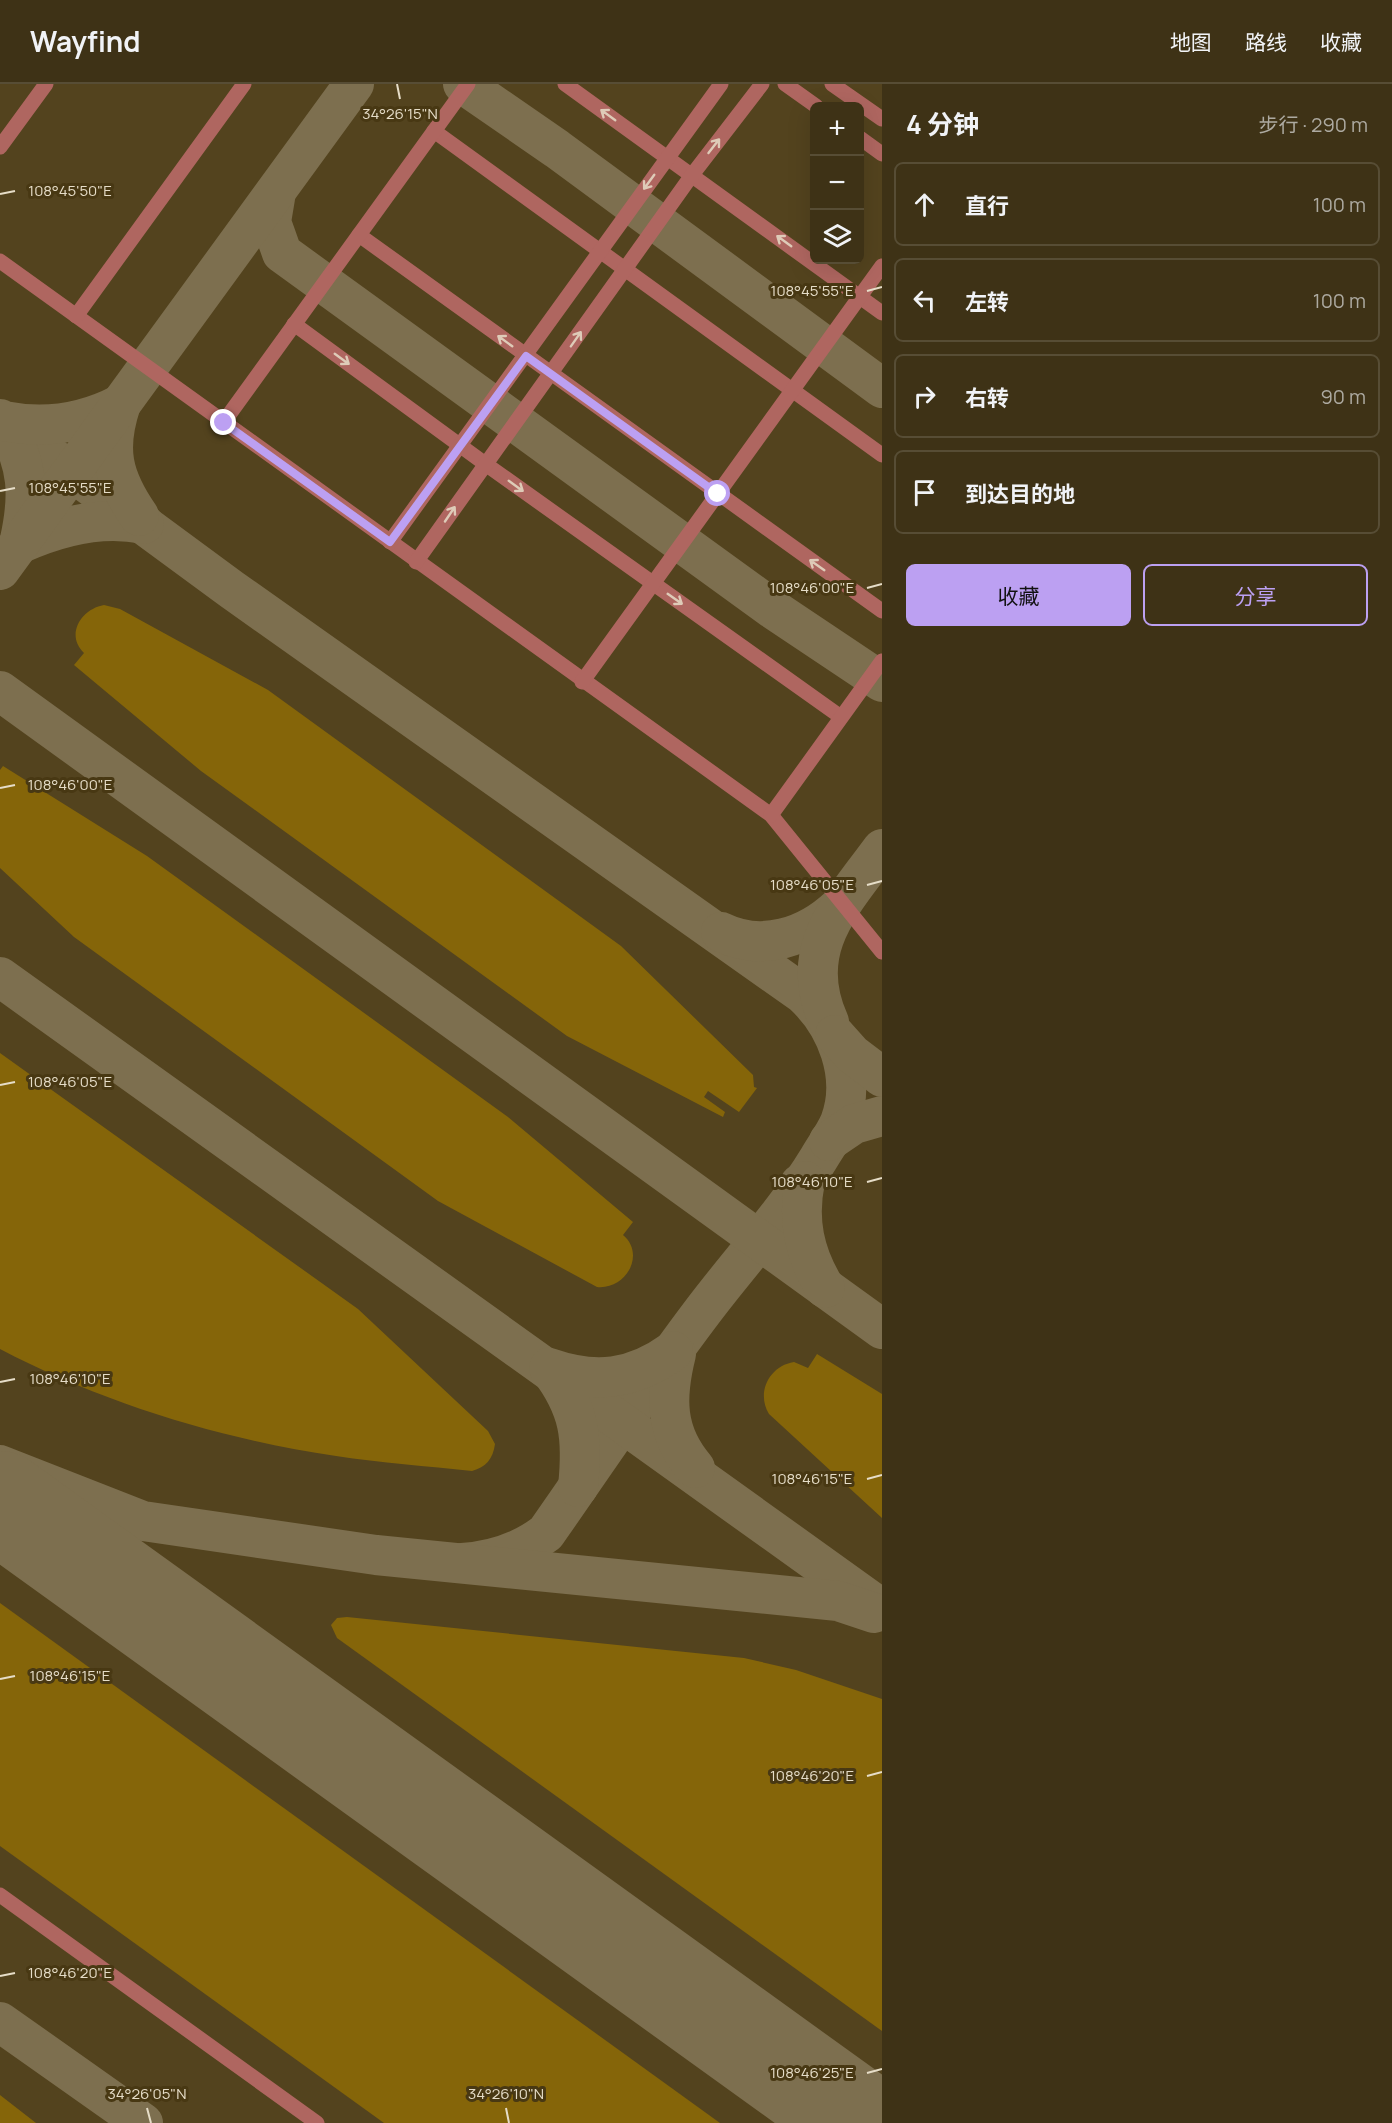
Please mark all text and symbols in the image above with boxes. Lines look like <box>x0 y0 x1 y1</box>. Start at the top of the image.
text: Wayfind <box>30 22 140 60</box>
text: 地图 <box>1170 28 1212 56</box>
text: 路线 <box>1245 28 1287 56</box>
text: 收藏 <box>1320 28 1362 56</box>
map controls <box>810 102 864 264</box>
button: + <box>810 102 864 156</box>
text: 34°26'15"N <box>362 103 438 124</box>
text: 4 分钟 <box>906 106 979 142</box>
one-way arrow <box>601 109 617 121</box>
text: 步行 · 290 m <box>1259 111 1368 138</box>
one-way arrow <box>708 139 721 155</box>
button: − <box>810 156 864 210</box>
one-way arrow <box>643 173 655 189</box>
text: 108°45'50"E <box>28 180 112 201</box>
icon: ahead <box>908 188 941 221</box>
text: 直行 <box>965 191 1009 221</box>
text: 100 m <box>1313 191 1366 218</box>
button: layers <box>810 210 864 264</box>
one-way arrow <box>776 235 792 247</box>
text: 108°45'55"E <box>771 280 853 301</box>
icon: left <box>908 284 941 317</box>
text: 左转 <box>965 287 1009 317</box>
text: 100 m <box>1313 287 1366 314</box>
one-way arrow <box>570 331 582 348</box>
one-way arrow <box>498 335 514 347</box>
one-way arrow <box>333 353 349 365</box>
icon: right <box>908 380 941 413</box>
text: 右转 <box>965 383 1009 413</box>
text: 90 m <box>1320 383 1366 410</box>
route end <box>210 409 236 435</box>
icon: arrive <box>908 476 941 509</box>
text: 108°45'55"E <box>29 477 111 498</box>
text: 到达目的地 <box>965 479 1075 509</box>
one-way arrow <box>508 480 524 492</box>
route start <box>704 480 730 506</box>
one-way arrow <box>444 506 456 523</box>
one-way arrow <box>810 559 826 571</box>
button: 收藏 <box>906 564 1131 626</box>
button: 分享 <box>1143 564 1368 626</box>
text: 108°46'00"E <box>770 577 854 598</box>
one-way arrow <box>666 593 683 605</box>
text: 108°46'00"E <box>28 774 112 795</box>
text: 108°46'05"E <box>770 874 854 895</box>
text: 108°46'05"E <box>28 1071 112 1092</box>
text: 108°46'10"E <box>771 1171 853 1192</box>
text: 108°46'10"E <box>29 1368 111 1389</box>
text: 108°46'15"E <box>772 1468 852 1489</box>
text: 108°46'15"E <box>30 1665 110 1686</box>
text: 108°46'20"E <box>770 1765 854 1786</box>
text: 108°46'20"E <box>28 1962 112 1983</box>
text: 108°46'25"E <box>770 2062 854 2083</box>
text: 34°26'05"N <box>108 2083 186 2104</box>
text: 34°26'10"N <box>468 2083 544 2104</box>

